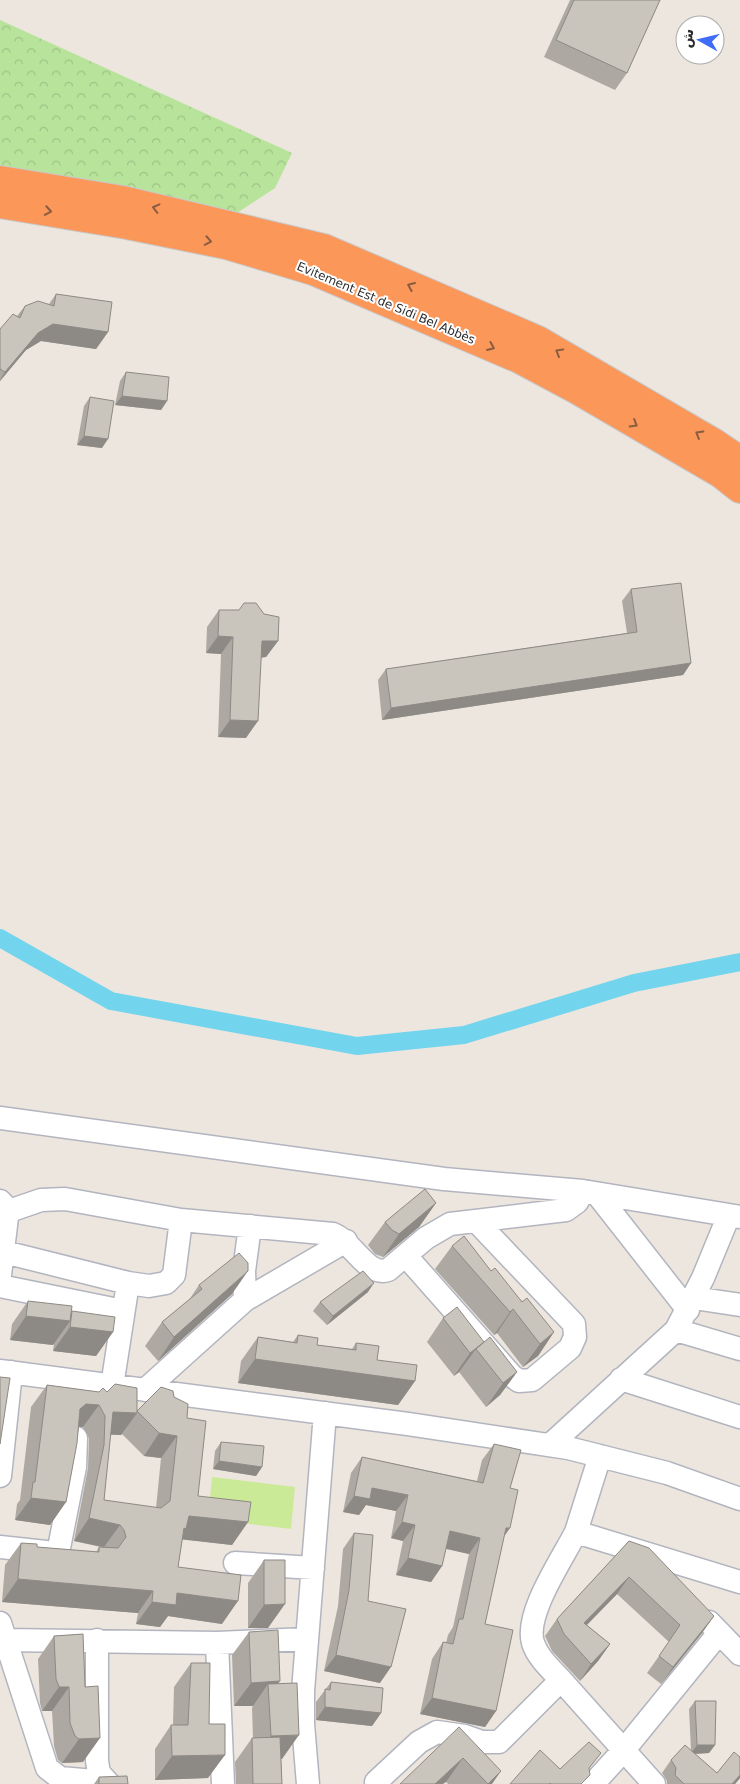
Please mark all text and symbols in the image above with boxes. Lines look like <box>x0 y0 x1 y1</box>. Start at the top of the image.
north arrow <box>675 15 725 65</box>
text: ش <box>678 28 696 49</box>
one-way arrow <box>151 203 160 214</box>
one-way arrow <box>44 206 53 216</box>
one-way arrow <box>204 236 212 246</box>
street label: Evitement Est de Sidi Bel Abbès <box>295 259 477 347</box>
one-way arrow <box>407 281 415 291</box>
one-way arrow <box>486 340 495 351</box>
one-way arrow <box>555 348 564 358</box>
one-way arrow <box>628 417 637 427</box>
one-way arrow <box>696 430 705 440</box>

